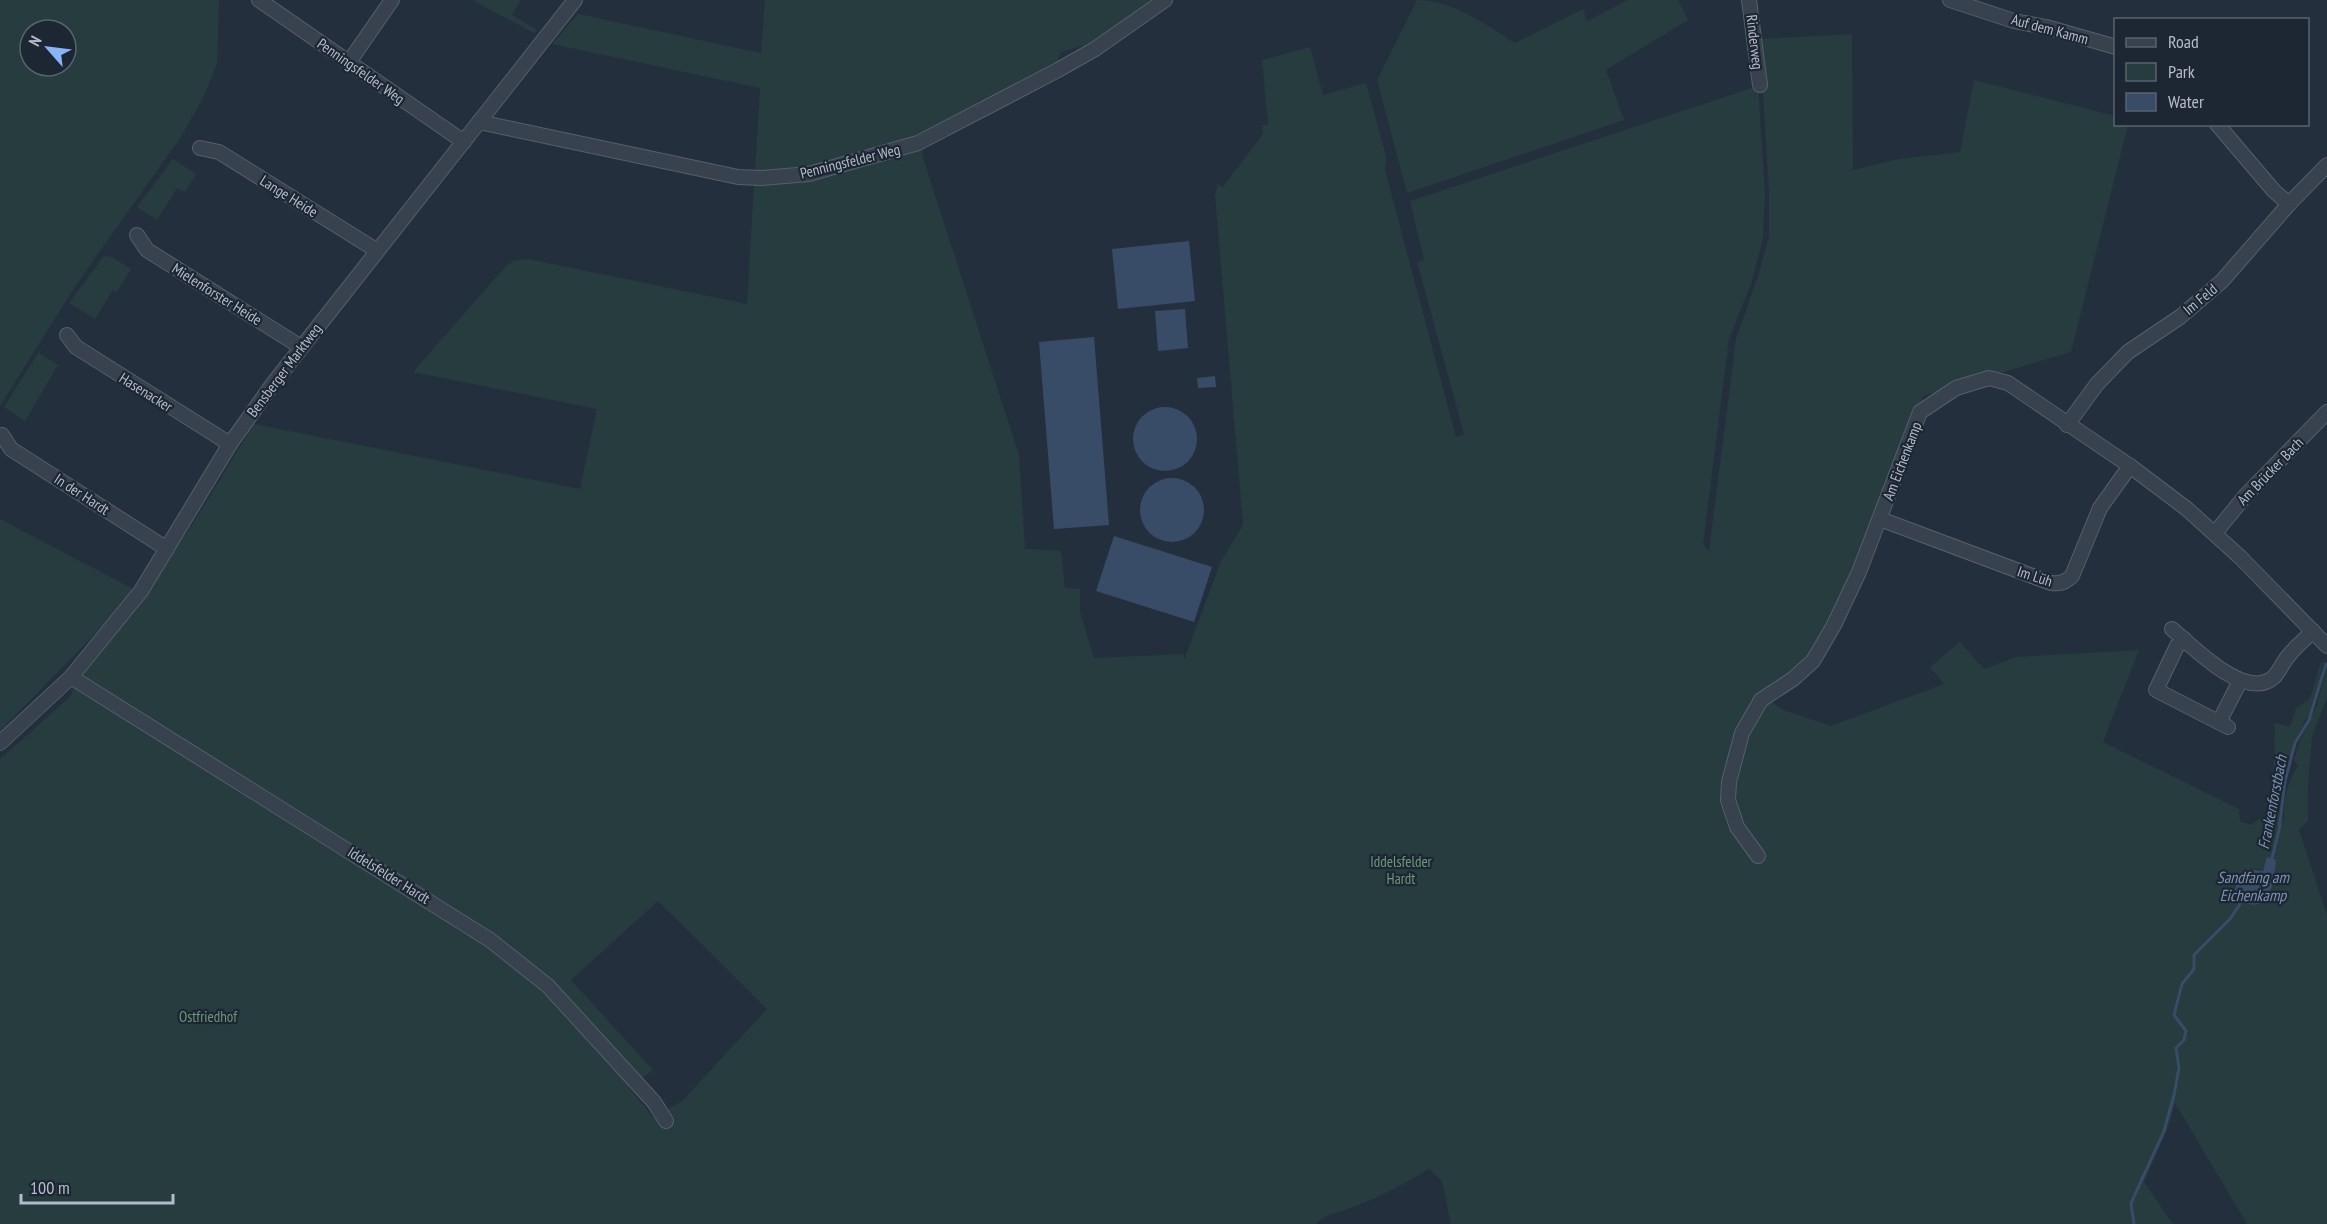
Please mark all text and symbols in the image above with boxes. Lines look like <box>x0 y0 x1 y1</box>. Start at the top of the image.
street label: Auf dem Kamm <box>2009 10 2091 48</box>
street label: Rinderweg <box>1742 13 1768 71</box>
north arrow <box>18 18 78 78</box>
legend <box>2114 18 2309 126</box>
text: Road <box>2168 30 2199 53</box>
text: N <box>24 32 46 49</box>
street label: Penningsfelder Weg <box>314 34 408 108</box>
text: Park <box>2168 60 2195 83</box>
text: Water <box>2168 90 2204 113</box>
street label: Penningsfelder Weg <box>798 139 902 183</box>
street label: Lange Heide <box>257 171 321 221</box>
street label: Mielenforster Heide <box>169 259 265 329</box>
street label: Im Feld <box>2179 279 2221 319</box>
street label: Bensberger Marktweg <box>243 319 325 421</box>
street label: Hasenacker <box>116 368 177 416</box>
street label: Am Eichenkamp <box>1878 419 1926 503</box>
street label: Am Brücker Bach <box>2233 433 2307 509</box>
street label: In der Hardt <box>51 469 113 519</box>
street label: Im Lüh <box>2015 561 2055 591</box>
water label: Frankenforstbach <box>2253 752 2291 851</box>
street label: Iddelsfelder Hardt <box>344 842 434 908</box>
park label: Iddelsfelder Hardt <box>1370 852 1433 888</box>
water label: Sandfang am Eichenkamp <box>2217 867 2291 905</box>
park label: Ostfriedhof <box>179 1007 238 1026</box>
scale bar <box>21 1167 172 1205</box>
text: 100 m <box>30 1176 70 1199</box>

